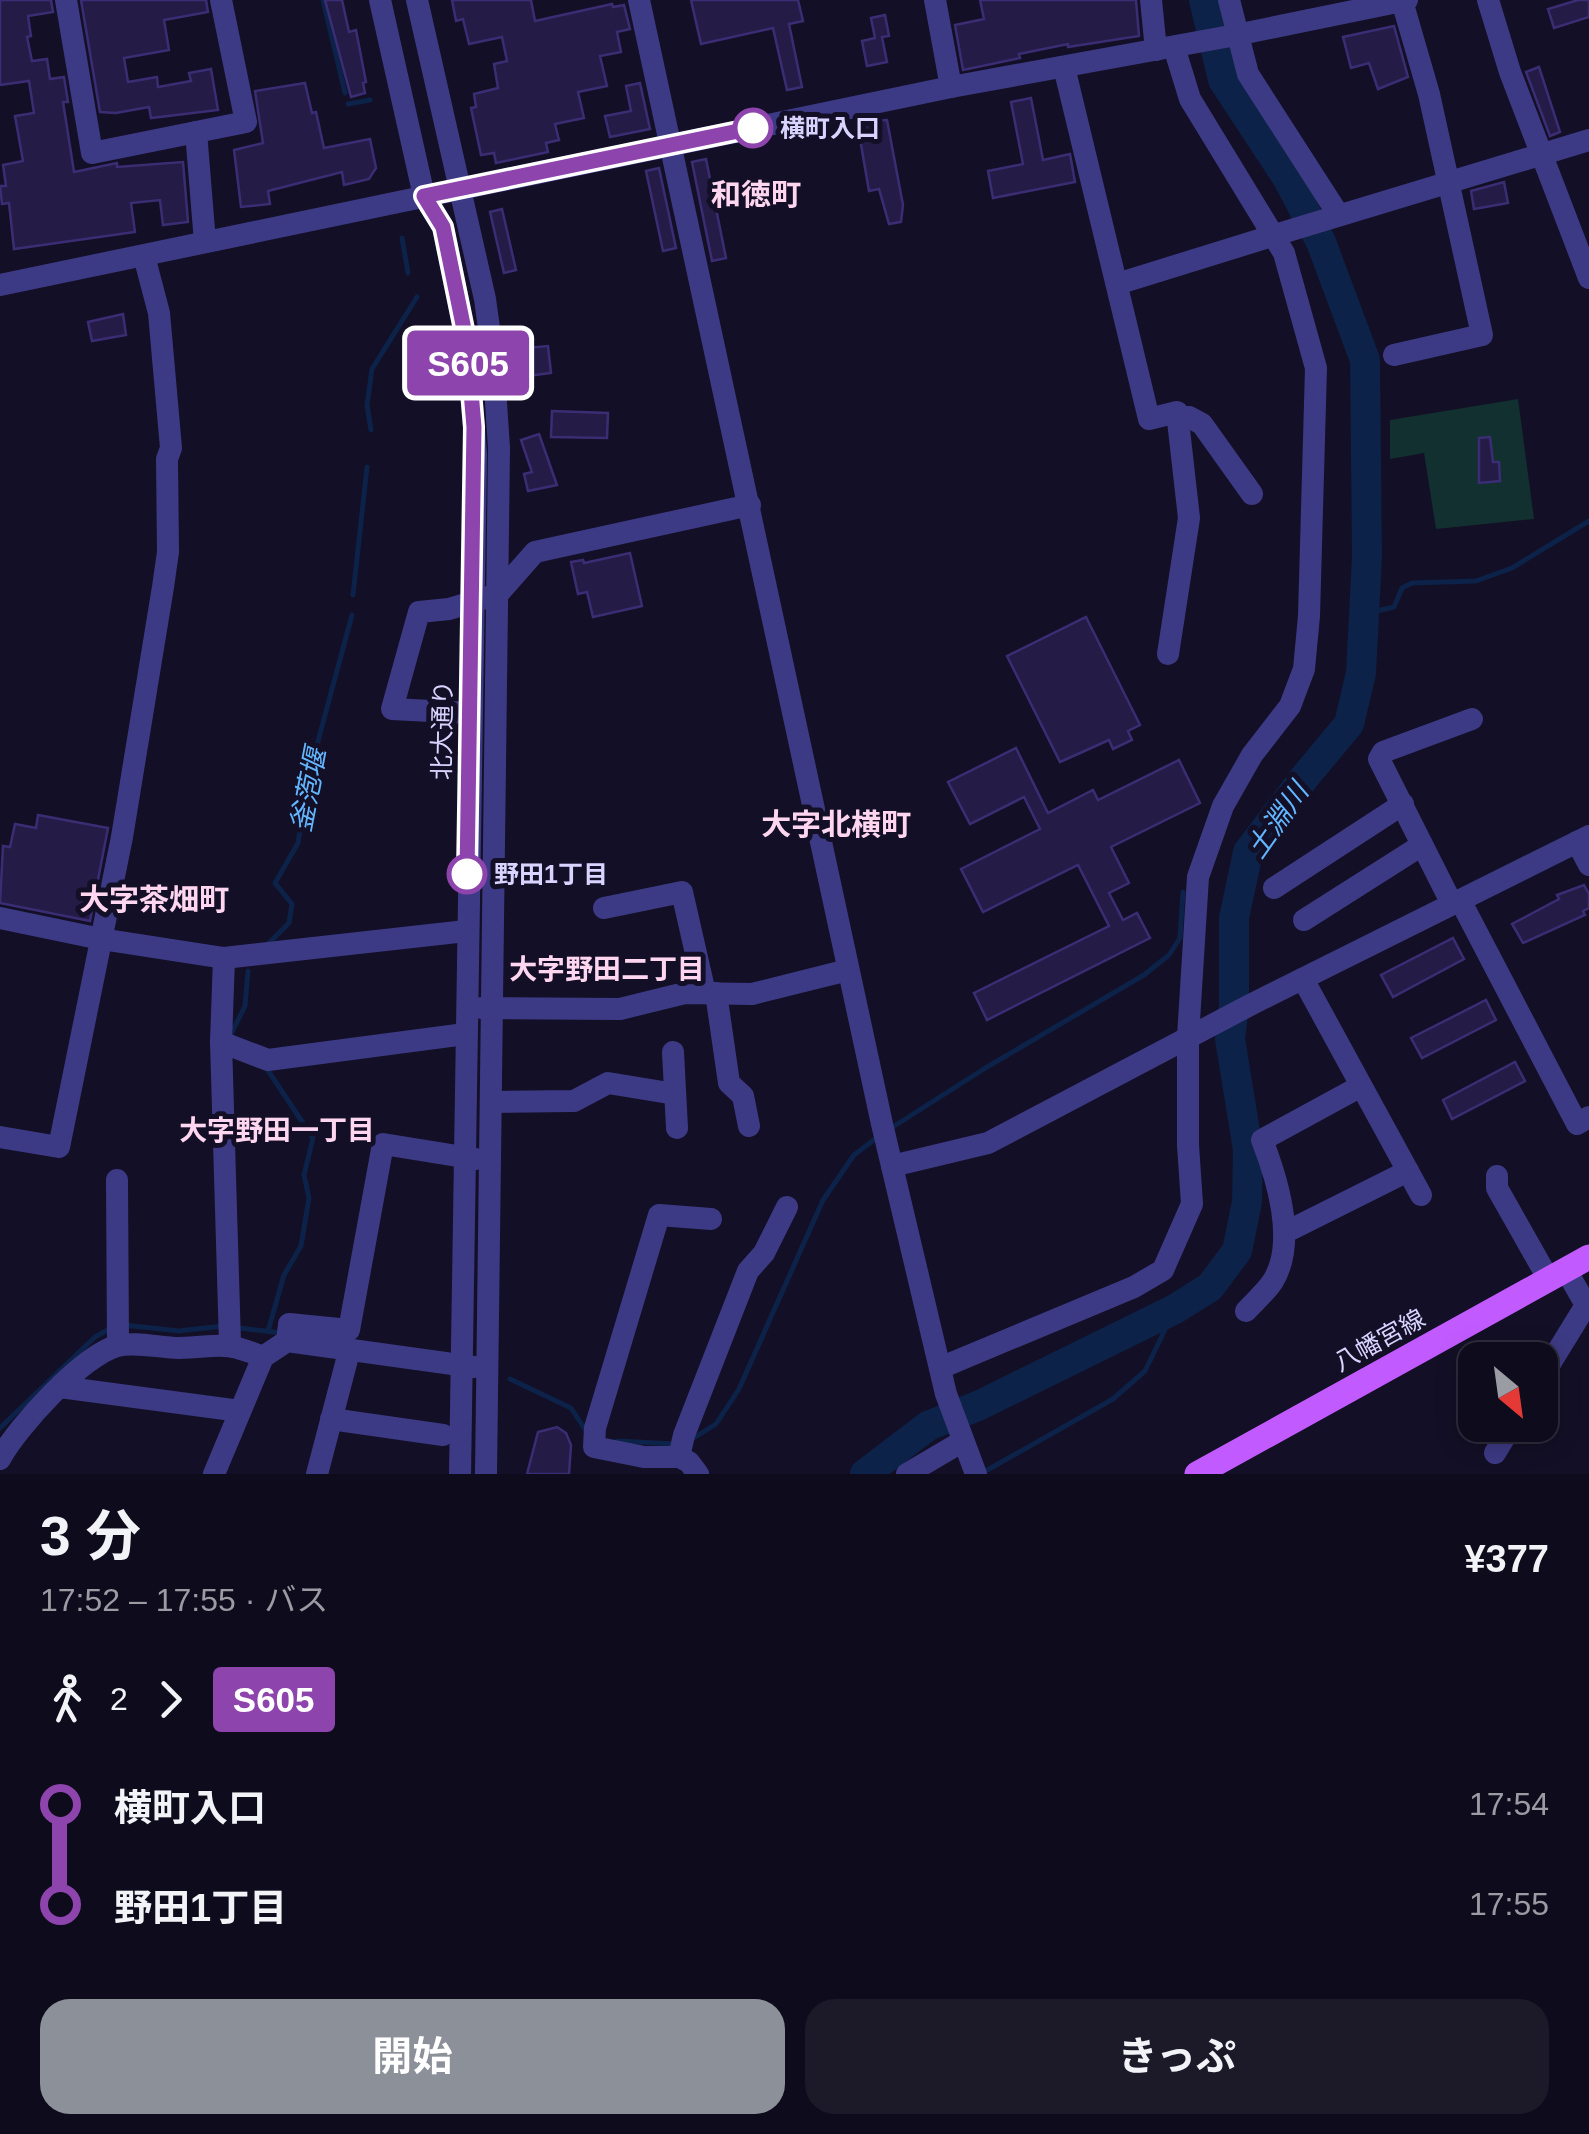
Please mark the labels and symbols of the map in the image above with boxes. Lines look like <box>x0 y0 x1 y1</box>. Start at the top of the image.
marker: 横町入口 <box>734 109 772 147</box>
place label: 横町入口 <box>780 114 880 142</box>
district label: 和徳町 <box>711 178 801 211</box>
line badge: S605 <box>398 330 538 396</box>
street label: 北大通り <box>427 680 457 780</box>
water label: 釜萢堰 <box>285 741 333 834</box>
water label: 土淵川 <box>1241 775 1316 864</box>
district label: 大字北横町 <box>761 808 911 841</box>
marker: 野田1丁目 <box>448 855 486 893</box>
place label: 野田1丁目 <box>494 860 608 888</box>
district label: 大字茶畑町 <box>79 883 229 916</box>
district label: 大字野田二丁目 <box>509 954 705 985</box>
district label: 大字野田一丁目 <box>179 1115 375 1146</box>
street label: 八幡宮線 <box>1328 1304 1430 1376</box>
north arrow <box>1458 1342 1558 1442</box>

